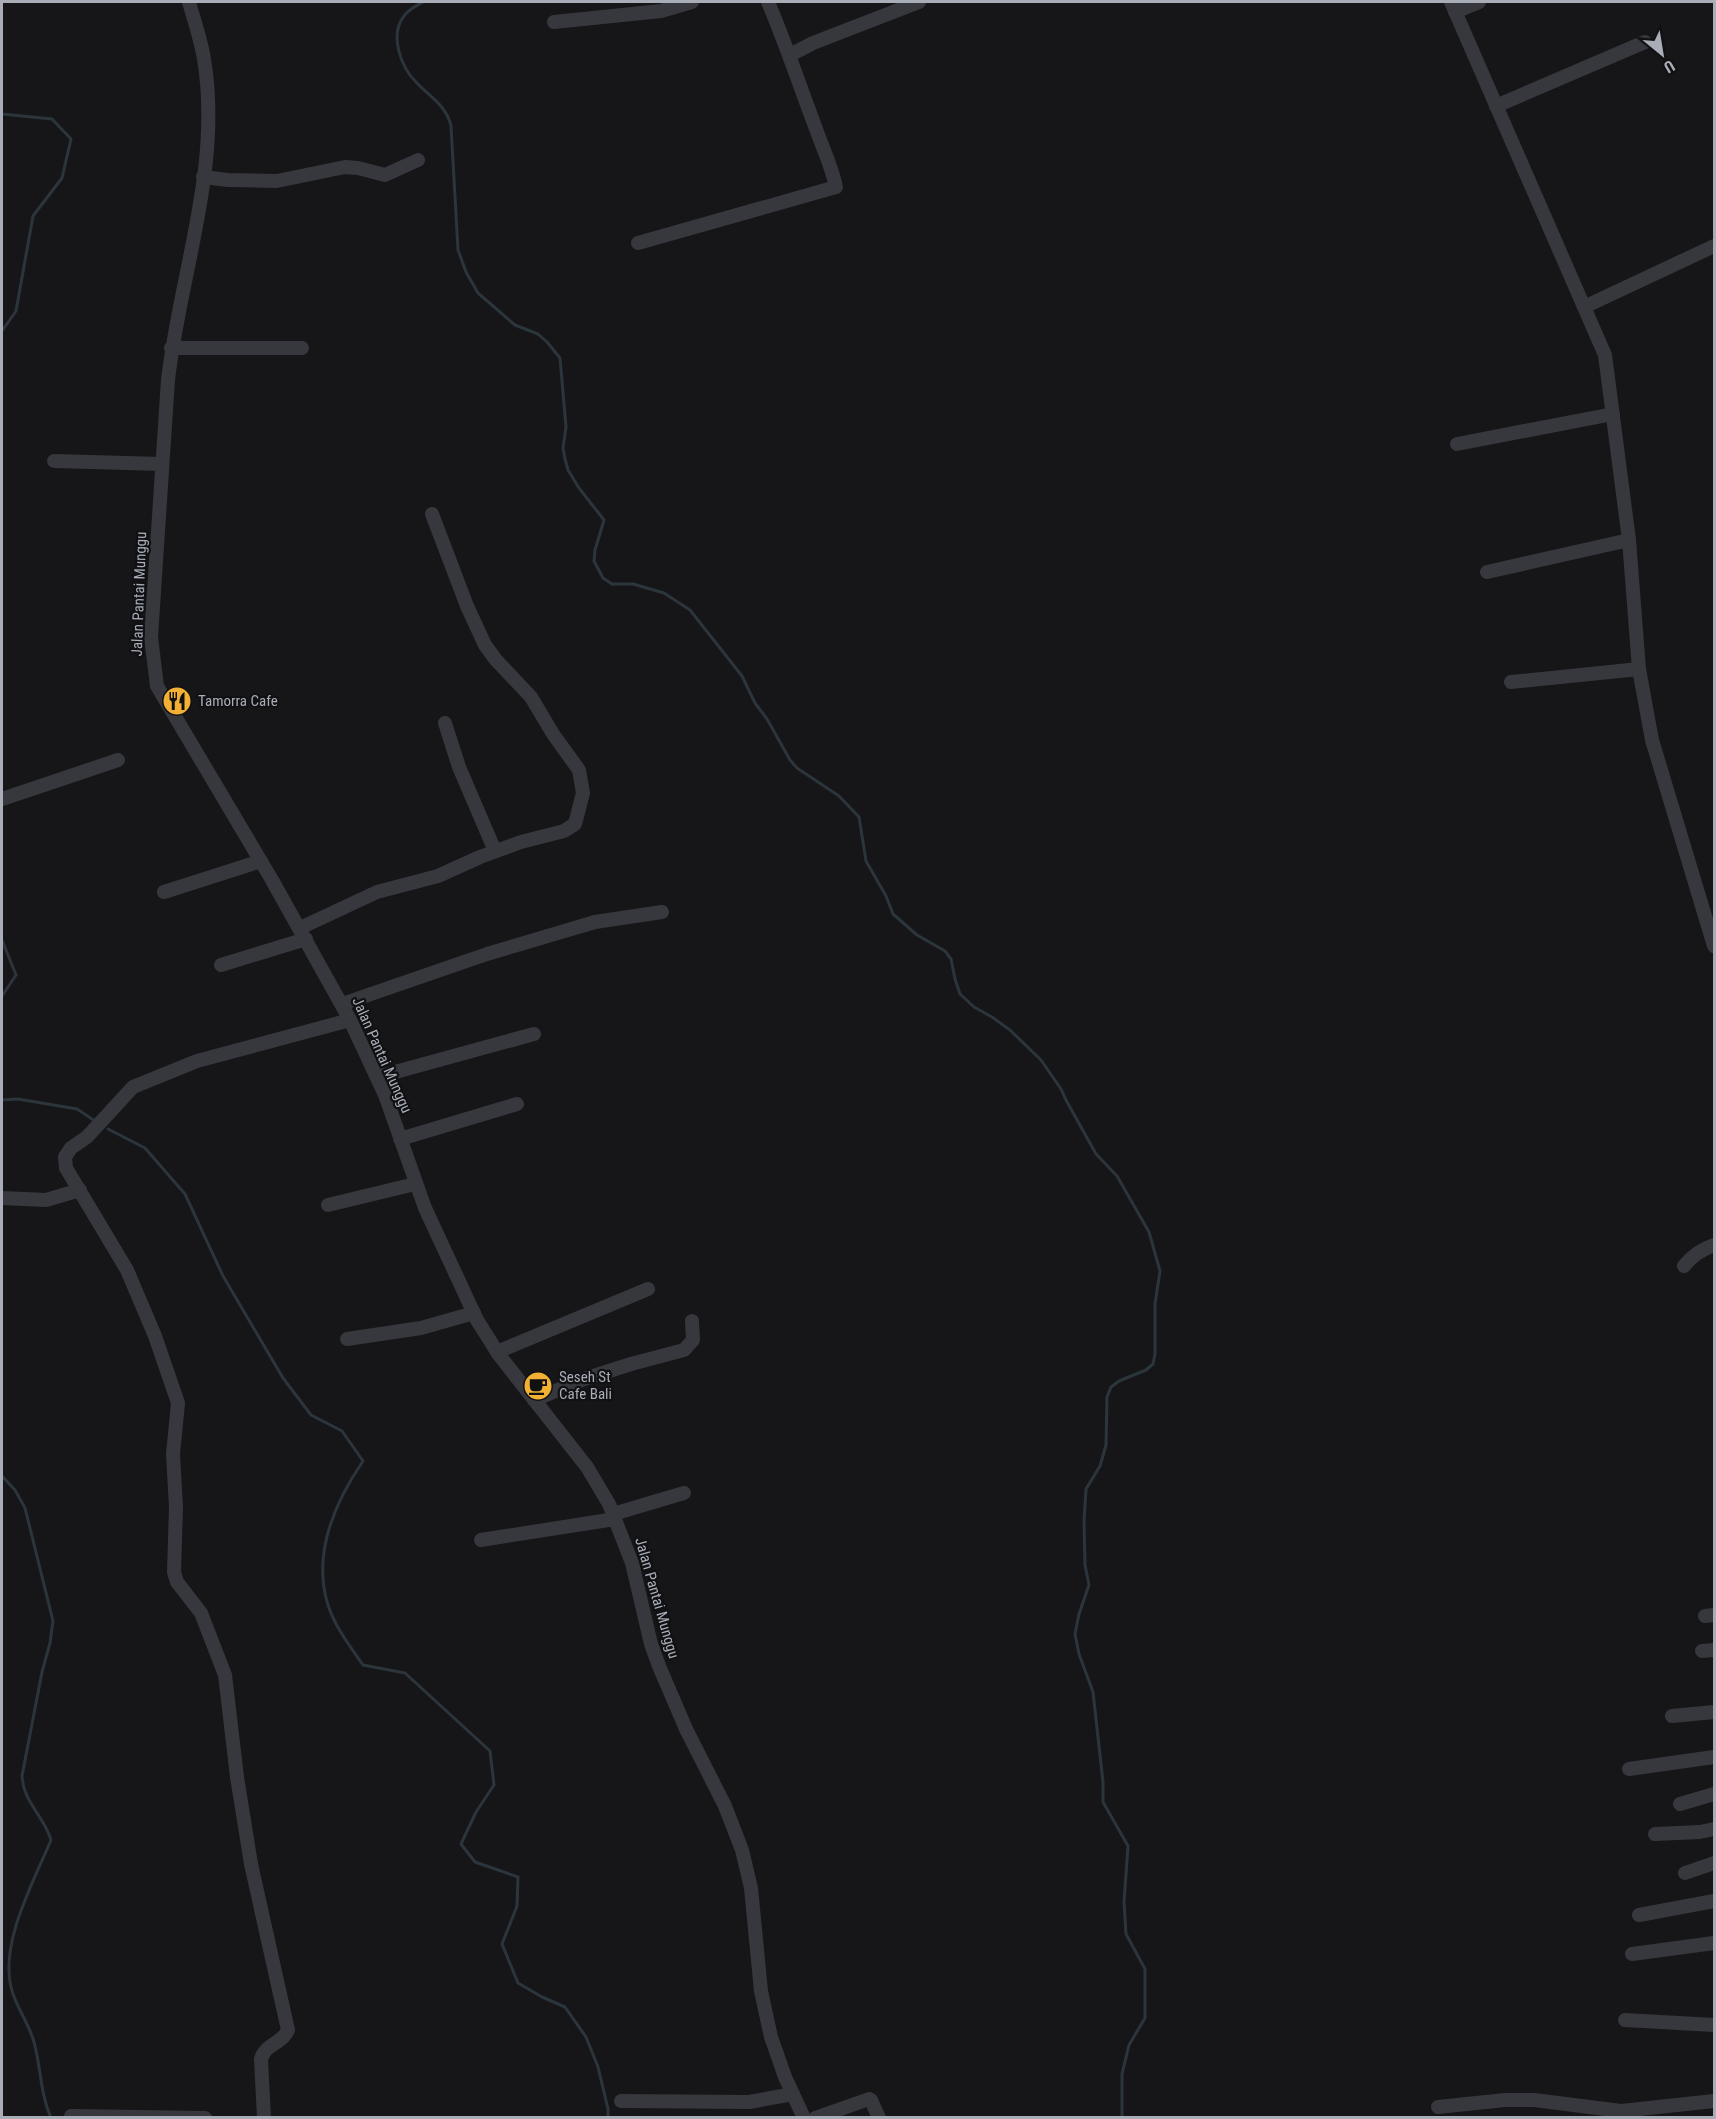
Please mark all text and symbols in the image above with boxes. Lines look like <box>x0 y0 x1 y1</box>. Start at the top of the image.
north arrow <box>1632 24 1692 84</box>
text: U <box>1661 56 1678 77</box>
street label: Jalan Pantai Munggu <box>128 531 150 657</box>
restaurant icon: Tamorra Cafe <box>161 685 193 717</box>
place label: Tamorra Cafe <box>198 692 278 710</box>
street label: Jalan Pantai Munggu <box>348 994 416 1116</box>
place label: Seseh St Cafe Bali <box>559 1368 612 1403</box>
cafe icon: Seseh St Cafe Bali <box>522 1370 554 1402</box>
street label: Jalan Pantai Munggu <box>631 1536 683 1660</box>

